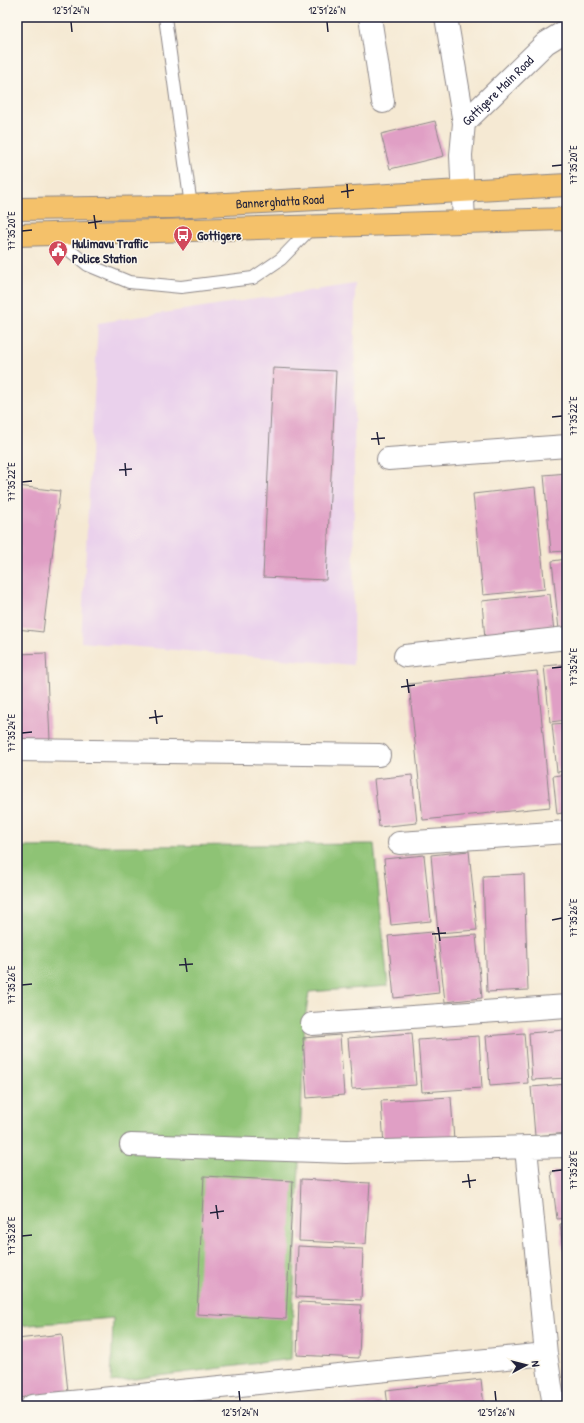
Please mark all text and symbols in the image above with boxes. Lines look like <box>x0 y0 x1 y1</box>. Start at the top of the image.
text: 12°51'24"N <box>53 4 89 17</box>
text: 12°51'26"N <box>308 4 346 17</box>
street label: Gottigere Main Road <box>458 51 537 129</box>
text: 77°35'20"E <box>567 145 580 185</box>
street label: Bannerghatta Road <box>235 190 324 212</box>
text: 77°35'20"E <box>5 211 18 251</box>
bus stop icon: Gottigere <box>172 224 194 252</box>
place label: Gottigere <box>197 226 242 245</box>
place label: Hulimavu Traffic Police Station <box>72 234 149 267</box>
public building icon: Hulimavu Traffic Police Station <box>47 239 69 267</box>
text: 77°35'22"E <box>567 396 580 436</box>
text: 77°35'22"E <box>5 462 18 502</box>
text: 77°35'24"E <box>567 647 580 686</box>
text: 77°35'24"E <box>5 713 18 752</box>
text: 77°35'26"E <box>567 898 580 937</box>
text: 77°35'26"E <box>5 965 18 1004</box>
text: 77°35'28"E <box>567 1150 580 1190</box>
text: 77°35'28"E <box>5 1216 18 1256</box>
north arrow <box>506 1345 546 1385</box>
text: N <box>529 1360 543 1368</box>
text: 12°51'24"N <box>222 1406 258 1419</box>
text: 12°51'26"N <box>477 1406 515 1419</box>

